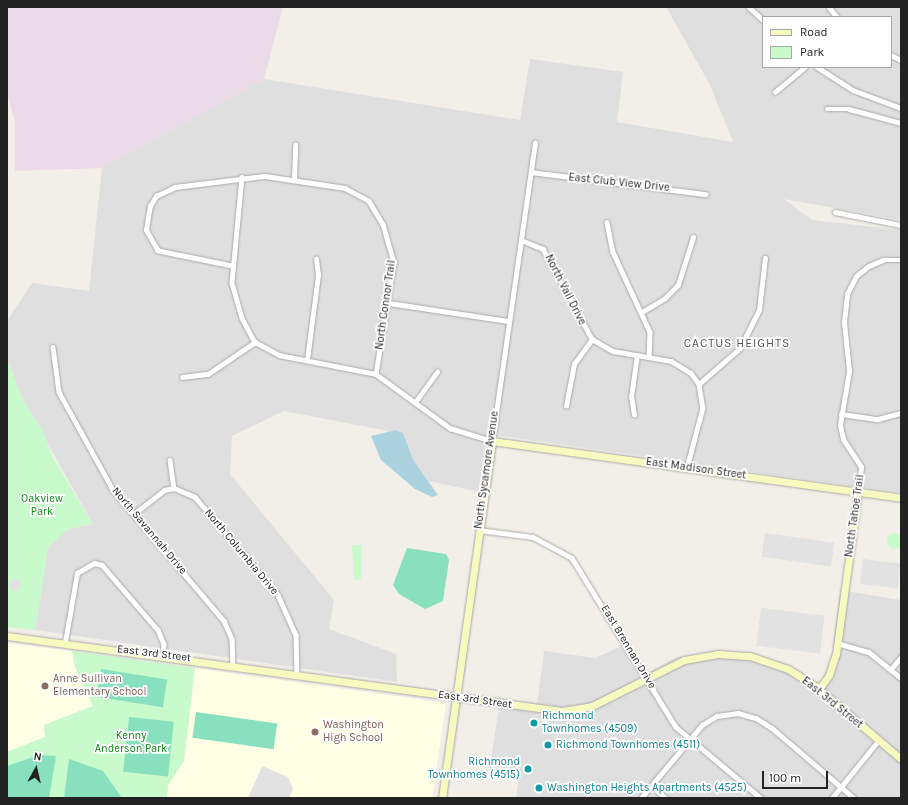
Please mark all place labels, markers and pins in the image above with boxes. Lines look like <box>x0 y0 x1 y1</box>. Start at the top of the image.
place label: Anne Sullivan Elementary School <box>53 673 146 699</box>
marker: Anne Sullivan Elementary School <box>40 681 50 691</box>
place label: Richmond Townhomes (4509) <box>542 710 637 736</box>
marker: Richmond Townhomes (4509) <box>529 718 539 728</box>
place label: Washington High School <box>323 719 384 745</box>
marker: Washington High School <box>310 727 320 737</box>
place label: Richmond Townhomes (4511) <box>556 738 700 752</box>
marker: Richmond Townhomes (4511) <box>543 740 553 750</box>
place label: Richmond Townhomes (4515) <box>428 756 520 782</box>
marker: Richmond Townhomes (4515) <box>523 764 533 774</box>
place label: Washington Heights Apartments (4525) <box>547 781 747 795</box>
marker: Washington Heights Apartments (4525) <box>534 783 544 793</box>

